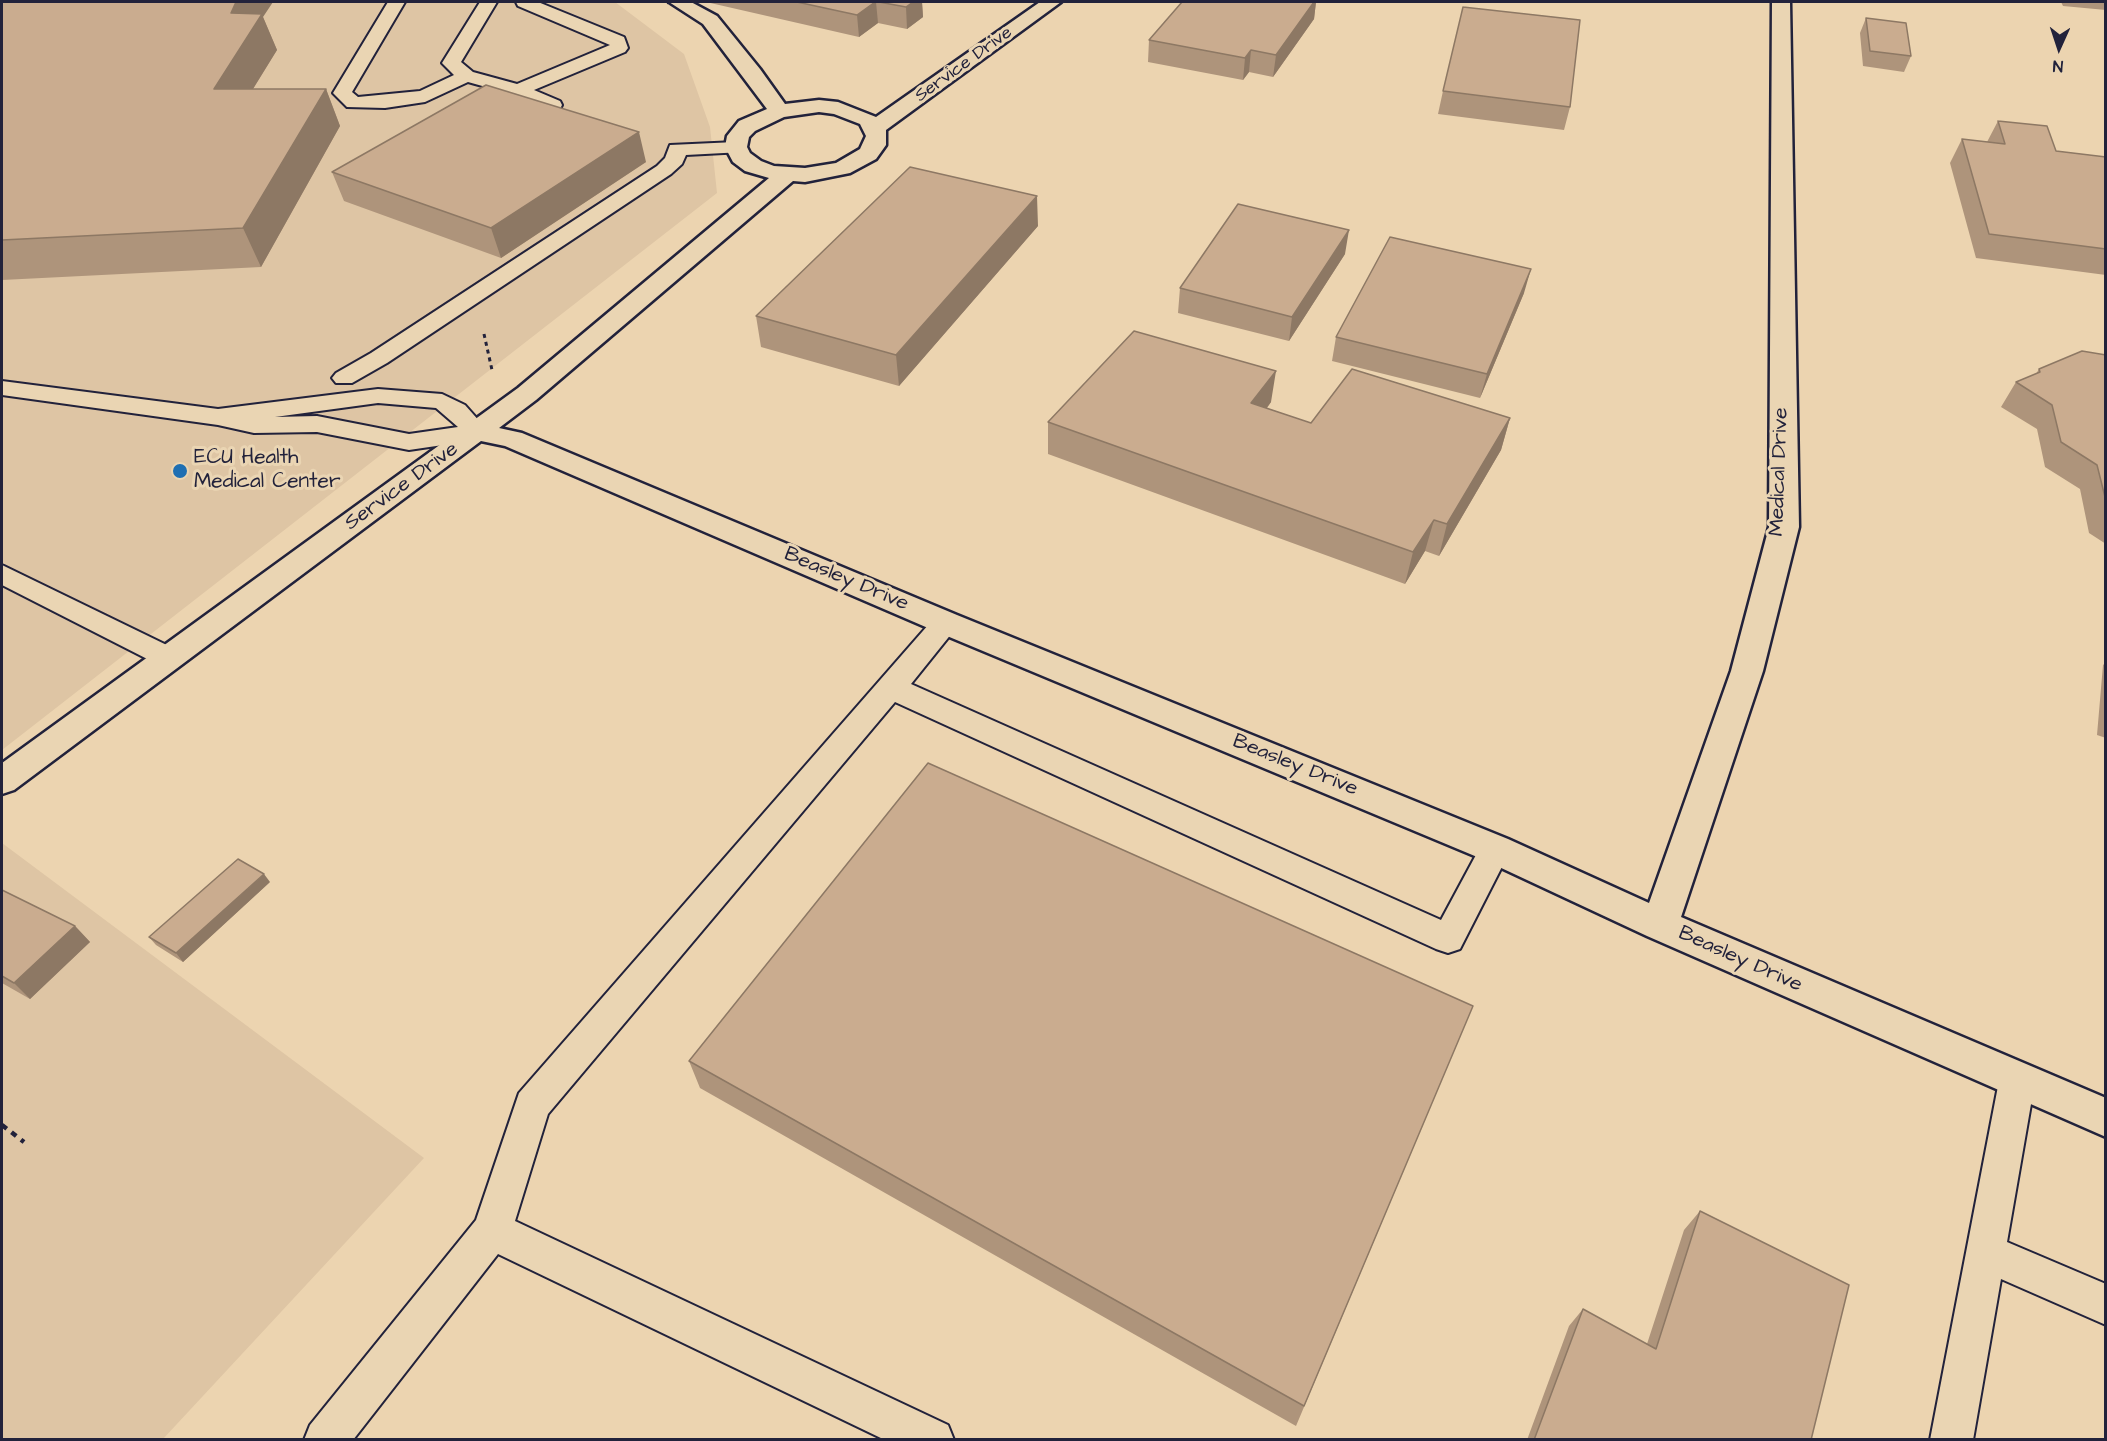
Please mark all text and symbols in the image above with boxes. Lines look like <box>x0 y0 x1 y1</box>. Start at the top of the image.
north arrow <box>2029 18 2089 78</box>
street label: Service Drive <box>911 22 1017 108</box>
text: N <box>2052 55 2064 77</box>
street label: Medical Drive <box>1765 407 1795 537</box>
street label: Service Drive <box>340 437 464 537</box>
place label: ECU Health Medical Center <box>194 446 341 496</box>
marker: ECU Health Medical Center <box>171 462 189 480</box>
street label: Beasley Drive <box>780 542 912 618</box>
street label: Beasley Drive <box>1229 729 1361 803</box>
street label: Beasley Drive <box>1674 921 1806 999</box>

